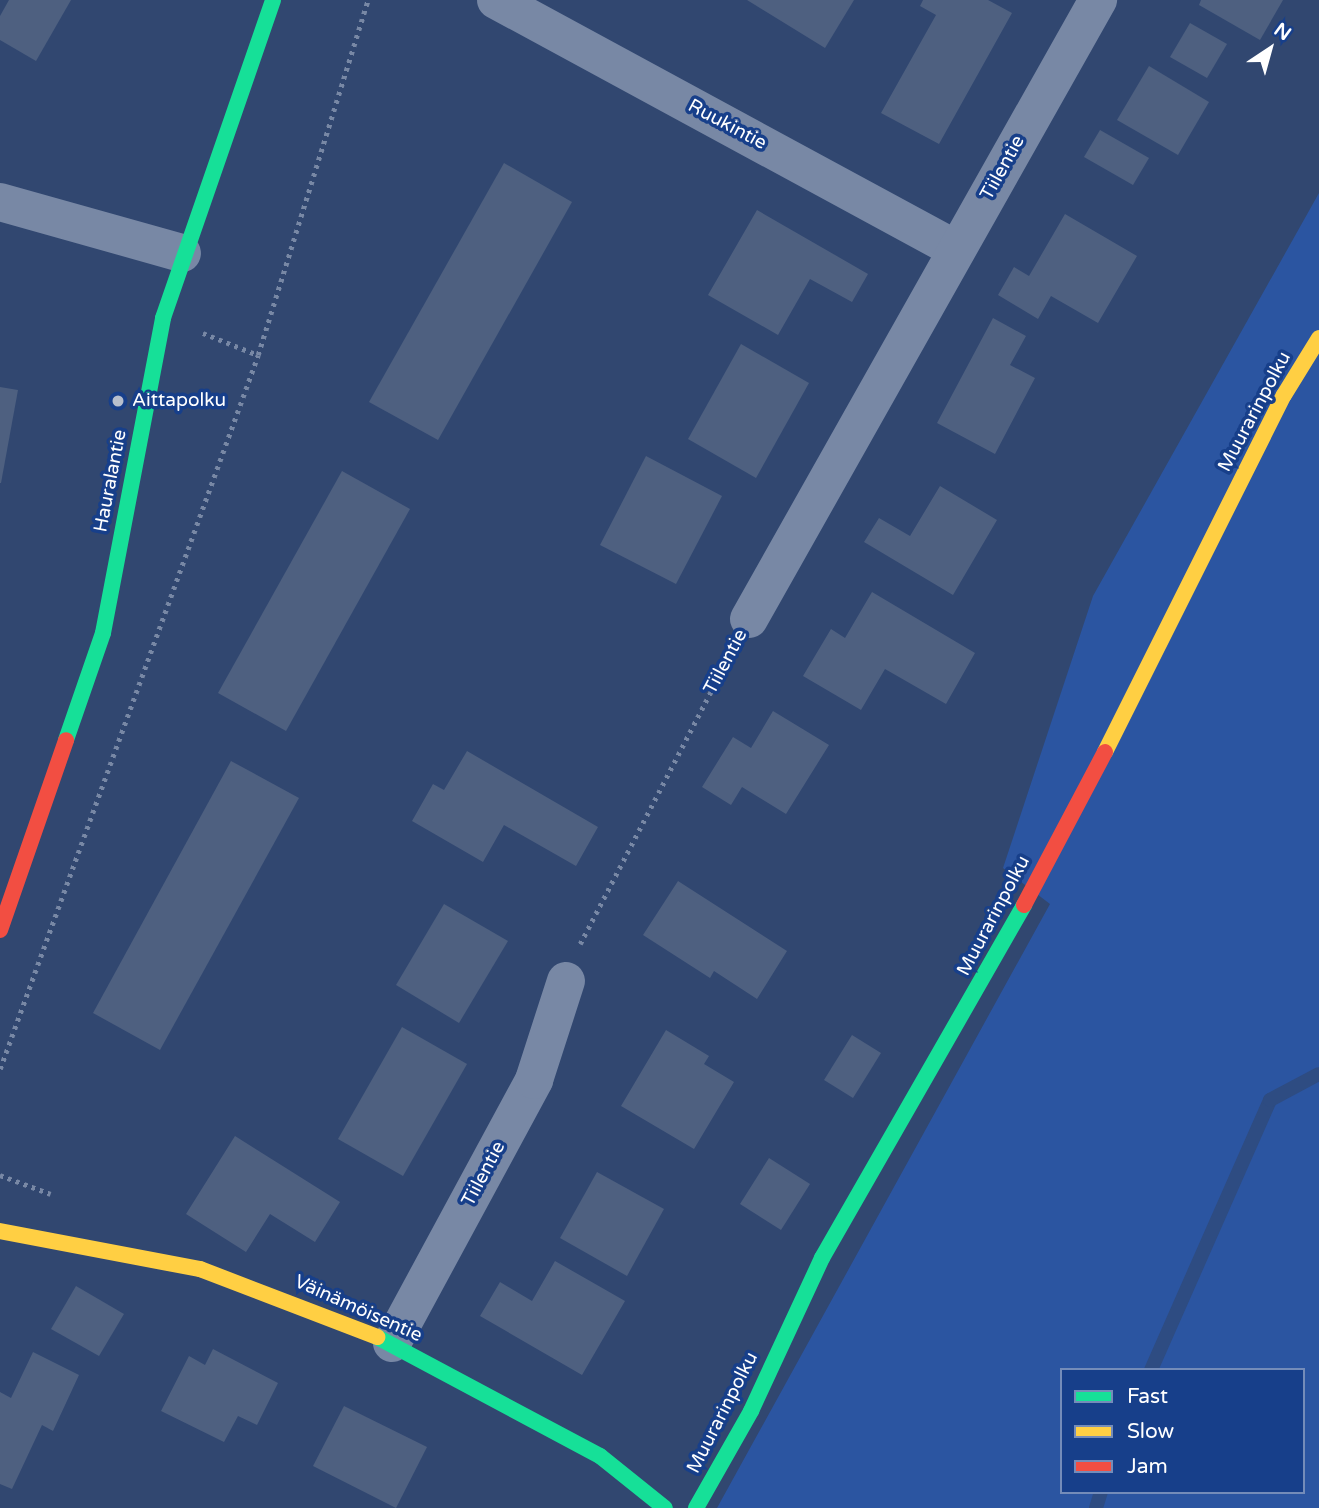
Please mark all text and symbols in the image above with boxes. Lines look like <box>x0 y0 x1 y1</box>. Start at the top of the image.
north arrow <box>1235 14 1305 84</box>
text: N <box>1270 19 1295 45</box>
street label: Ruukintie <box>684 95 770 155</box>
street label: Tiilentie <box>976 132 1030 204</box>
street label: Muurarinpolku <box>1214 348 1296 476</box>
place label: Aittapolku <box>132 390 226 412</box>
marker: Aittapolku <box>110 393 126 409</box>
street label: Hauralantie <box>90 428 132 534</box>
street label: Tiilentie <box>699 626 753 698</box>
street label: Muurarinpolku <box>953 852 1035 980</box>
street label: Tiilentie <box>457 1138 511 1210</box>
street label: Väinämöisentie <box>291 1271 425 1347</box>
street label: Muurarinpolku <box>683 1349 763 1477</box>
legend <box>1060 1368 1305 1494</box>
text: Fast <box>1127 1384 1168 1409</box>
text: Slow <box>1127 1419 1174 1444</box>
text: Jam <box>1127 1454 1168 1479</box>

